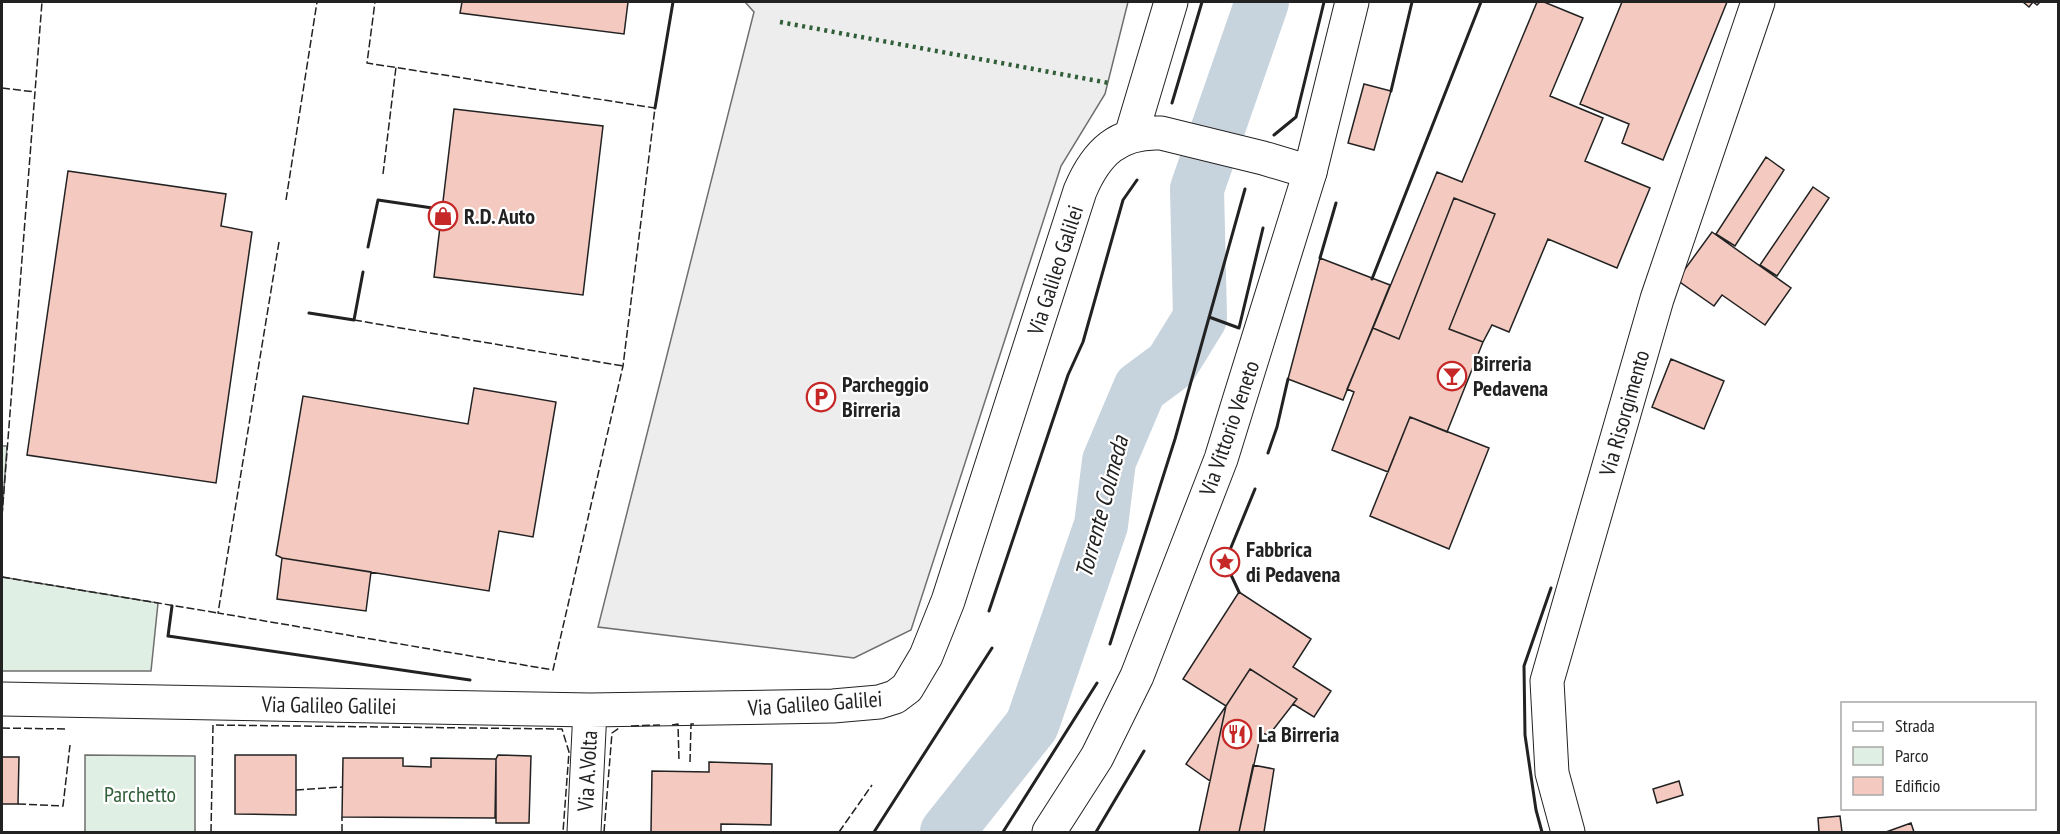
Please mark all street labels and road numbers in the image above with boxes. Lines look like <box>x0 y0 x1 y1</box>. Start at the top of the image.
street label: Via Galileo Galilei <box>1021 202 1089 339</box>
street label: Via Risorgimento <box>1592 347 1655 480</box>
street label: Via Vittorio Veneto <box>1192 357 1265 500</box>
street label: Via Galileo Galilei <box>746 684 883 722</box>
street label: Via Galileo Galilei <box>260 690 397 720</box>
street label: Via A.Volta <box>571 730 603 813</box>

